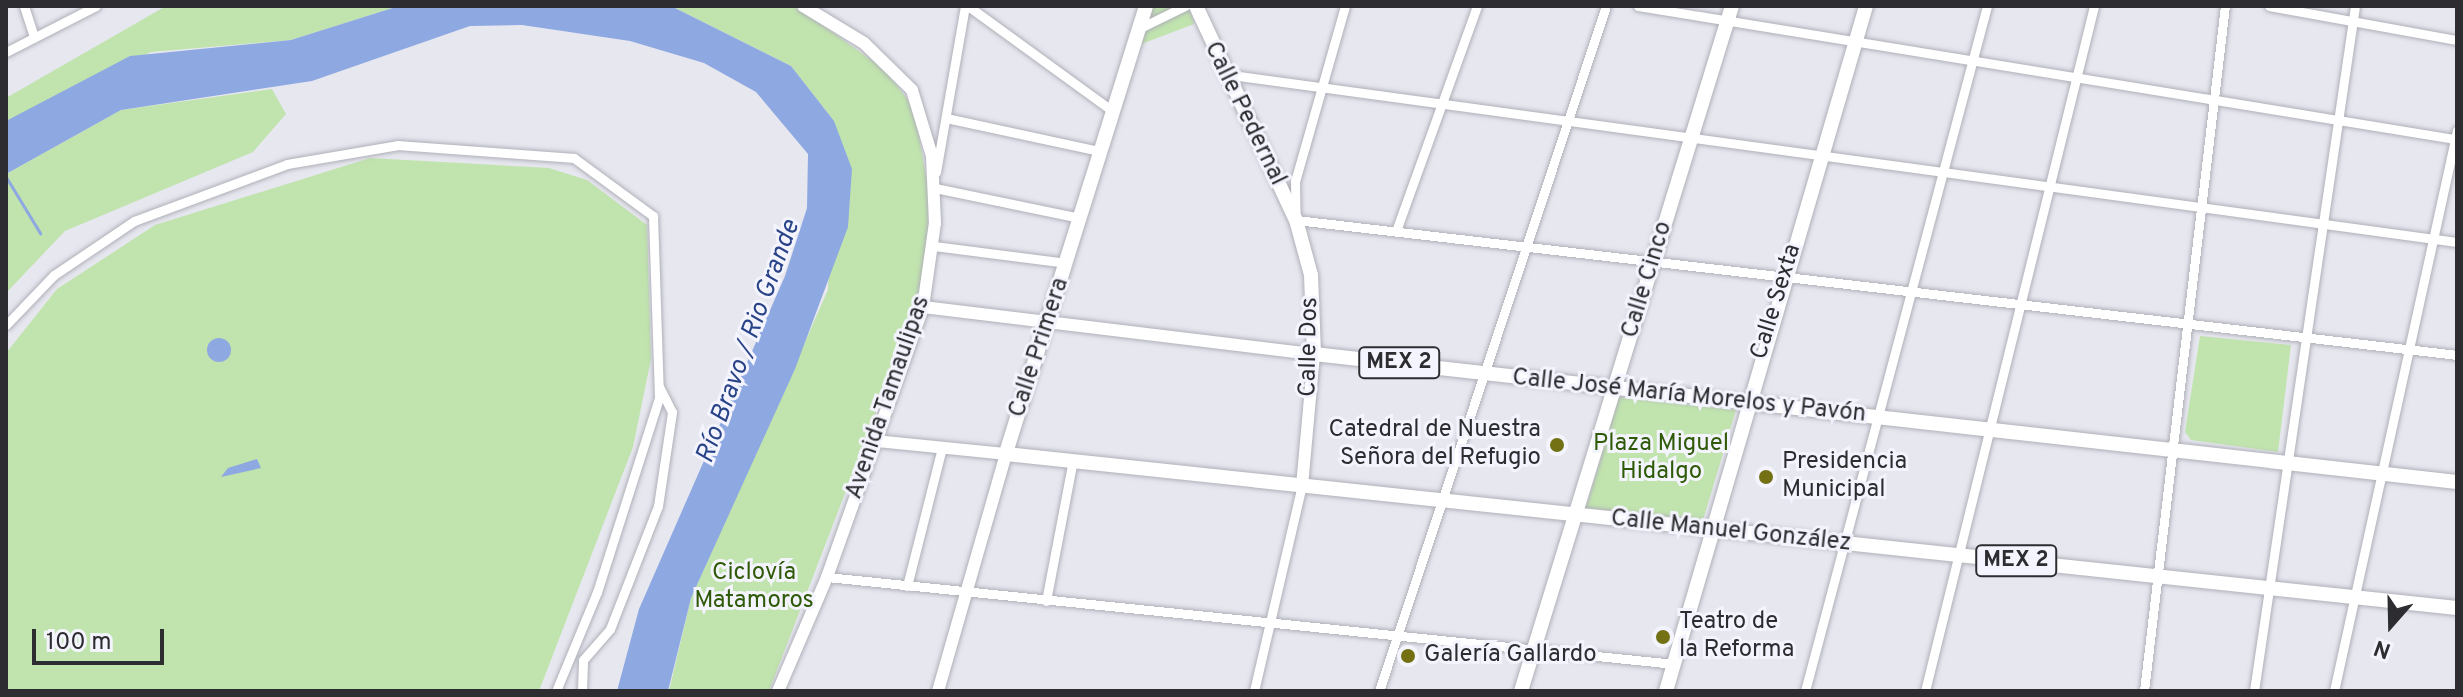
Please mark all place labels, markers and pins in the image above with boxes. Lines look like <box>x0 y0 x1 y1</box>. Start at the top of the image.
place label: Catedral de Nuestra Señora del Refugio <box>1328 417 1541 473</box>
marker: Catedral de Nuestra Señora del Refugio <box>1548 436 1566 454</box>
place label: Presidencia Municipal <box>1782 449 1907 505</box>
marker: Presidencia Municipal <box>1757 468 1775 486</box>
place label: Teatro de la Reforma <box>1679 609 1794 665</box>
marker: Teatro de la Reforma <box>1654 628 1672 646</box>
place label: Galería Gallardo <box>1424 642 1597 670</box>
marker: Galería Gallardo <box>1399 647 1417 665</box>

